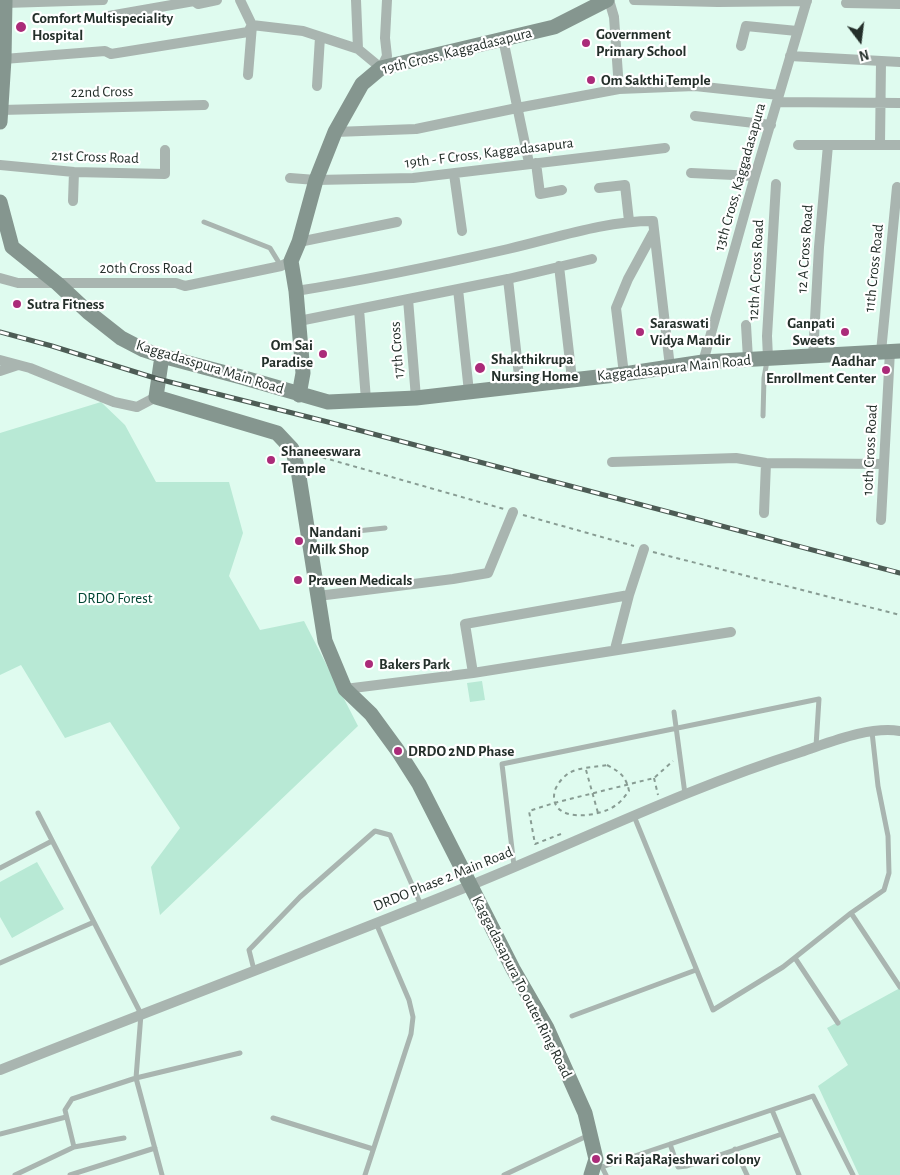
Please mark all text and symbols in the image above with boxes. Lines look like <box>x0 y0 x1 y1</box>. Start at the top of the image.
place label: Comfort Multispeciality Hospital <box>32 9 173 44</box>
north arrow <box>835 15 885 65</box>
marker: Comfort Multispeciality Hospital <box>14 20 28 34</box>
street label: 19th Cross, Kaggadasapura <box>380 24 534 78</box>
place label: Government Primary School <box>596 25 687 60</box>
marker: Government Primary School <box>580 37 592 49</box>
text: N <box>857 46 870 63</box>
place label: Om Sakthi Temple <box>601 71 711 89</box>
marker: Om Sakthi Temple <box>585 74 597 86</box>
street label: 22nd Cross <box>71 82 133 102</box>
street label: 13th Cross, Kaggadasapura <box>710 101 770 253</box>
street label: 19th - F Cross, Kaggadasapura <box>404 134 574 172</box>
street label: 21st Cross Road <box>51 146 139 168</box>
street label: 12 A Cross Road <box>793 204 817 294</box>
street label: 12th A Cross Road <box>744 219 768 321</box>
street label: 11th Cross Road <box>860 223 888 313</box>
street label: 20th Cross Road <box>100 259 192 277</box>
place label: Sutra Fitness <box>27 295 104 313</box>
marker: Sutra Fitness <box>11 298 23 310</box>
place label: Saraswati Vidya Mandir <box>650 314 730 349</box>
place label: Ganpati Sweets <box>787 314 835 349</box>
street label: 17th Cross <box>386 321 408 379</box>
marker: Saraswati Vidya Mandir <box>634 326 646 338</box>
marker: Ganpati Sweets <box>839 326 851 338</box>
street label: Kaggadasspura Main Road <box>134 336 286 398</box>
place label: Om Sai Paradise <box>261 336 313 371</box>
marker: Om Sai Paradise <box>317 348 329 360</box>
place label: Shakthikrupa Nursing Home <box>491 350 578 385</box>
street label: Kaggadasapura Main Road <box>596 351 752 385</box>
place label: Aadhar Enrollment Center <box>766 352 876 387</box>
marker: Shakthikrupa Nursing Home <box>473 361 487 375</box>
marker: Aadhar Enrollment Center <box>880 364 892 376</box>
street label: 10th Cross Road <box>859 404 881 496</box>
place label: Shaneeswara Temple <box>281 442 361 477</box>
marker: Shaneeswara Temple <box>265 454 277 466</box>
place label: Nandani Milk Shop <box>309 523 369 558</box>
marker: Nandani Milk Shop <box>293 535 305 547</box>
place label: Praveen Medicals <box>308 571 412 589</box>
marker: Praveen Medicals <box>292 574 304 586</box>
park label: DRDO Forest <box>78 589 152 607</box>
place label: Bakers Park <box>379 655 450 673</box>
marker: Bakers Park <box>363 658 375 670</box>
place label: DRDO 2ND Phase <box>408 742 514 760</box>
marker: DRDO 2ND Phase <box>392 745 404 757</box>
street label: DRDO Phase 2 Main Road <box>371 843 515 915</box>
street label: Kaggadasapura To outer Ring Road <box>468 893 576 1081</box>
place label: Sri RajaRajeshwari colony <box>606 1150 760 1168</box>
marker: Sri RajaRajeshwari colony <box>590 1153 602 1165</box>

